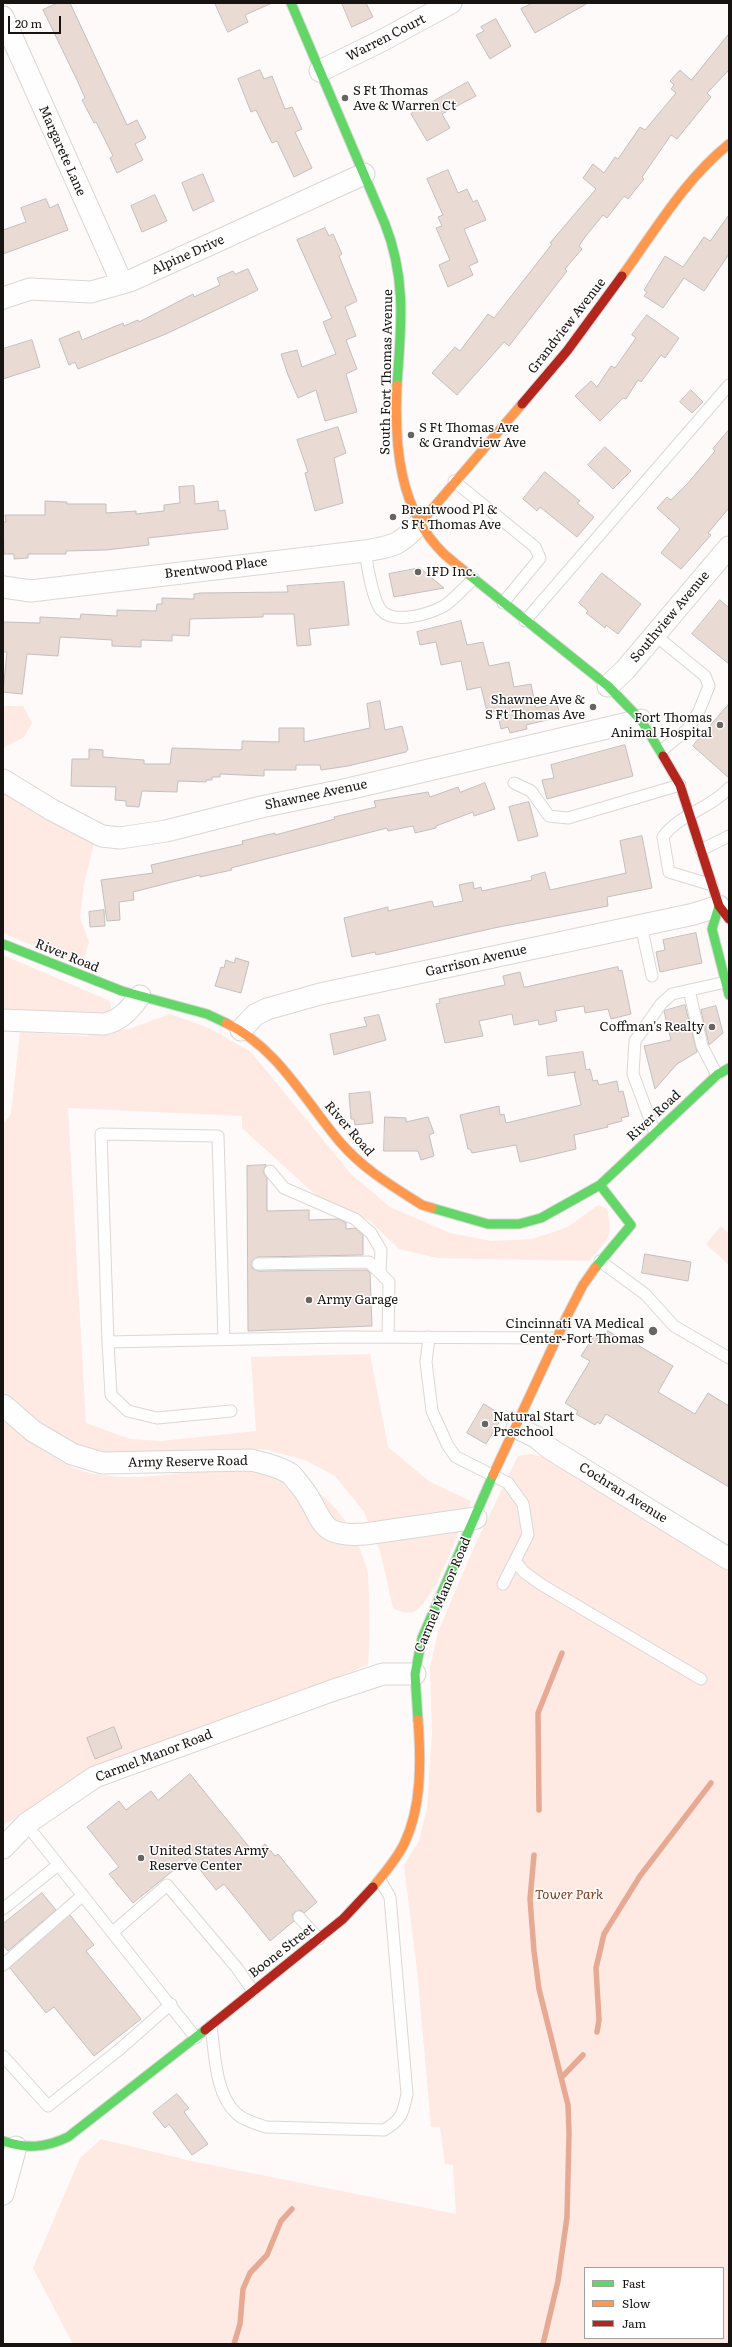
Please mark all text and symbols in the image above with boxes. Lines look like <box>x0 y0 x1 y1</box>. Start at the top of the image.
scale bar <box>10 8 63 34</box>
street label: Warren Court <box>344 11 428 65</box>
text: 20 m <box>15 14 42 32</box>
place label: S Ft Thomas Ave & Warren Ct <box>353 83 456 114</box>
marker: S Ft Thomas Ave & Warren Ct <box>340 93 350 103</box>
street label: Margarete Lane <box>35 103 89 199</box>
street label: Alpine Drive <box>149 232 227 278</box>
street label: Grandview Avenue <box>525 275 609 377</box>
street label: South Fort Thomas Avenue <box>378 289 396 455</box>
place label: S Ft Thomas Ave & Grandview Ave <box>419 420 526 451</box>
marker: S Ft Thomas Ave & Grandview Ave <box>406 430 416 440</box>
place label: Brentwood Pl & S Ft Thomas Ave <box>401 502 501 533</box>
marker: Brentwood Pl & S Ft Thomas Ave <box>388 512 398 522</box>
street label: Brentwood Place <box>164 554 268 582</box>
place label: IFD Inc. <box>426 564 477 580</box>
marker: IFD Inc. <box>413 567 423 577</box>
street label: Southview Avenue <box>627 568 713 666</box>
place label: Shawnee Ave & S Ft Thomas Ave <box>485 692 585 723</box>
marker: Shawnee Ave & S Ft Thomas Ave <box>588 702 598 712</box>
place label: Fort Thomas Animal Hospital <box>611 710 712 741</box>
marker: Fort Thomas Animal Hospital <box>715 720 725 730</box>
street label: Shawnee Avenue <box>263 777 369 813</box>
street label: River Road <box>33 936 101 976</box>
street label: Garrison Avenue <box>424 942 528 980</box>
place label: Coffman's Realty <box>600 1019 704 1035</box>
marker: Coffman's Realty <box>707 1022 717 1032</box>
street label: River Road <box>624 1087 684 1145</box>
street label: River Road <box>321 1098 377 1160</box>
place label: Army Garage <box>317 1292 398 1308</box>
marker: Army Garage <box>304 1295 314 1305</box>
place label: Cincinnati VA Medical Center-Fort Thomas <box>506 1316 644 1347</box>
marker: Cincinnati VA Medical Center-Fort Thomas <box>647 1325 659 1337</box>
place label: Natural Start Preschool <box>493 1409 574 1440</box>
marker: Natural Start Preschool <box>480 1419 490 1429</box>
street label: Army Reserve Road <box>128 1453 248 1471</box>
street label: Cochran Avenue <box>576 1460 670 1526</box>
street label: Carmel Manor Road <box>412 1535 474 1655</box>
street label: Carmel Manor Road <box>93 1727 215 1785</box>
place label: United States Army Reserve Center <box>149 1843 269 1874</box>
marker: United States Army Reserve Center <box>136 1853 146 1863</box>
park label: Tower Park <box>535 1887 603 1903</box>
street label: Boone Street <box>246 1921 318 1981</box>
legend <box>584 2267 724 2339</box>
text: Fast <box>622 2274 645 2292</box>
text: Slow <box>622 2294 650 2312</box>
text: Jam <box>622 2314 646 2332</box>

